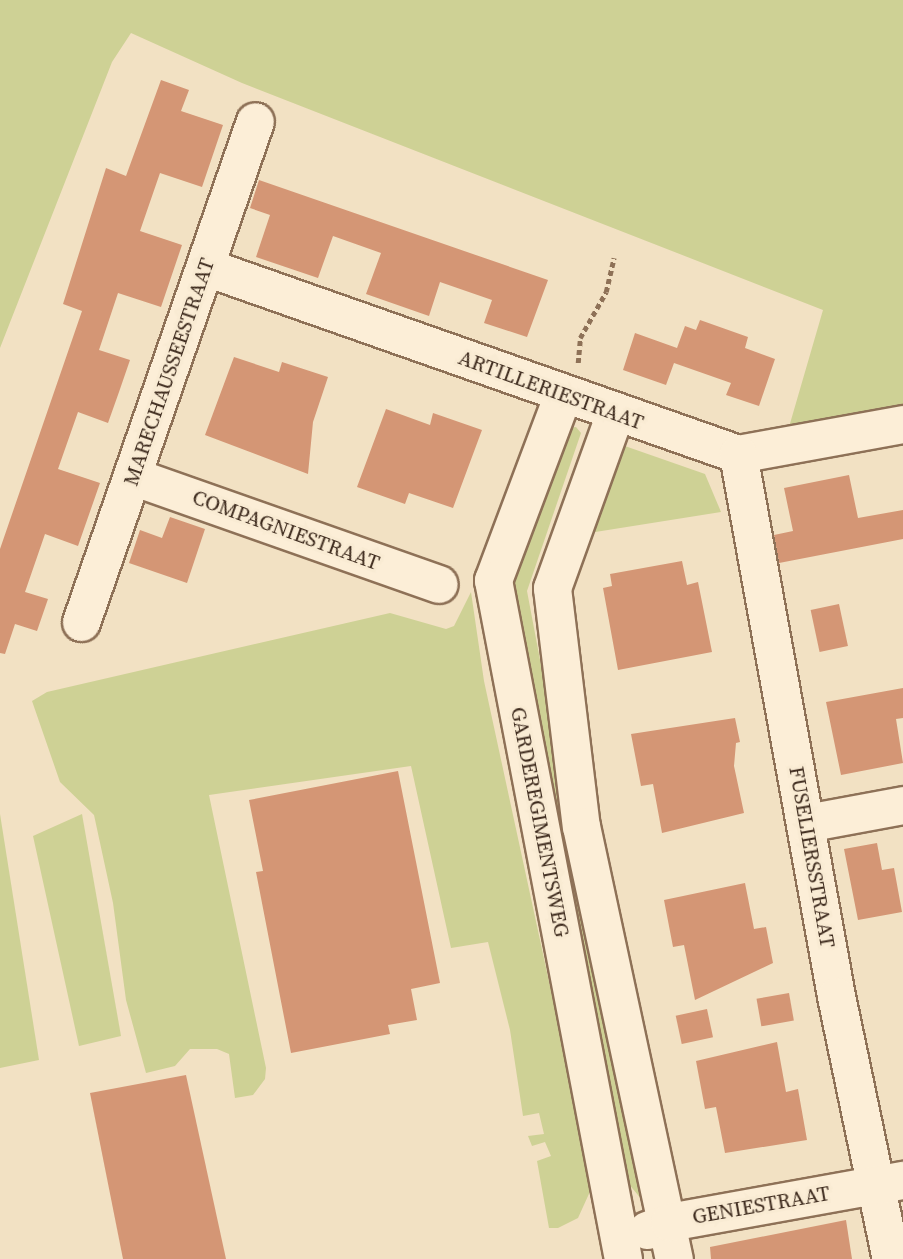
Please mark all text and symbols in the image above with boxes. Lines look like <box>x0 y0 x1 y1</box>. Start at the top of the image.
street label: MARECHAUSSEESTRAAT <box>118 255 220 489</box>
street label: ARTILLERIESTRAAT <box>455 345 647 435</box>
street label: COMPAGNIESTRAAT <box>189 484 383 576</box>
street label: GARDEREGIMENTSWEG <box>505 705 575 939</box>
street label: FUSELIERSSTRAAT <box>784 764 840 950</box>
street label: GENIESTRAAT <box>690 1181 832 1229</box>

